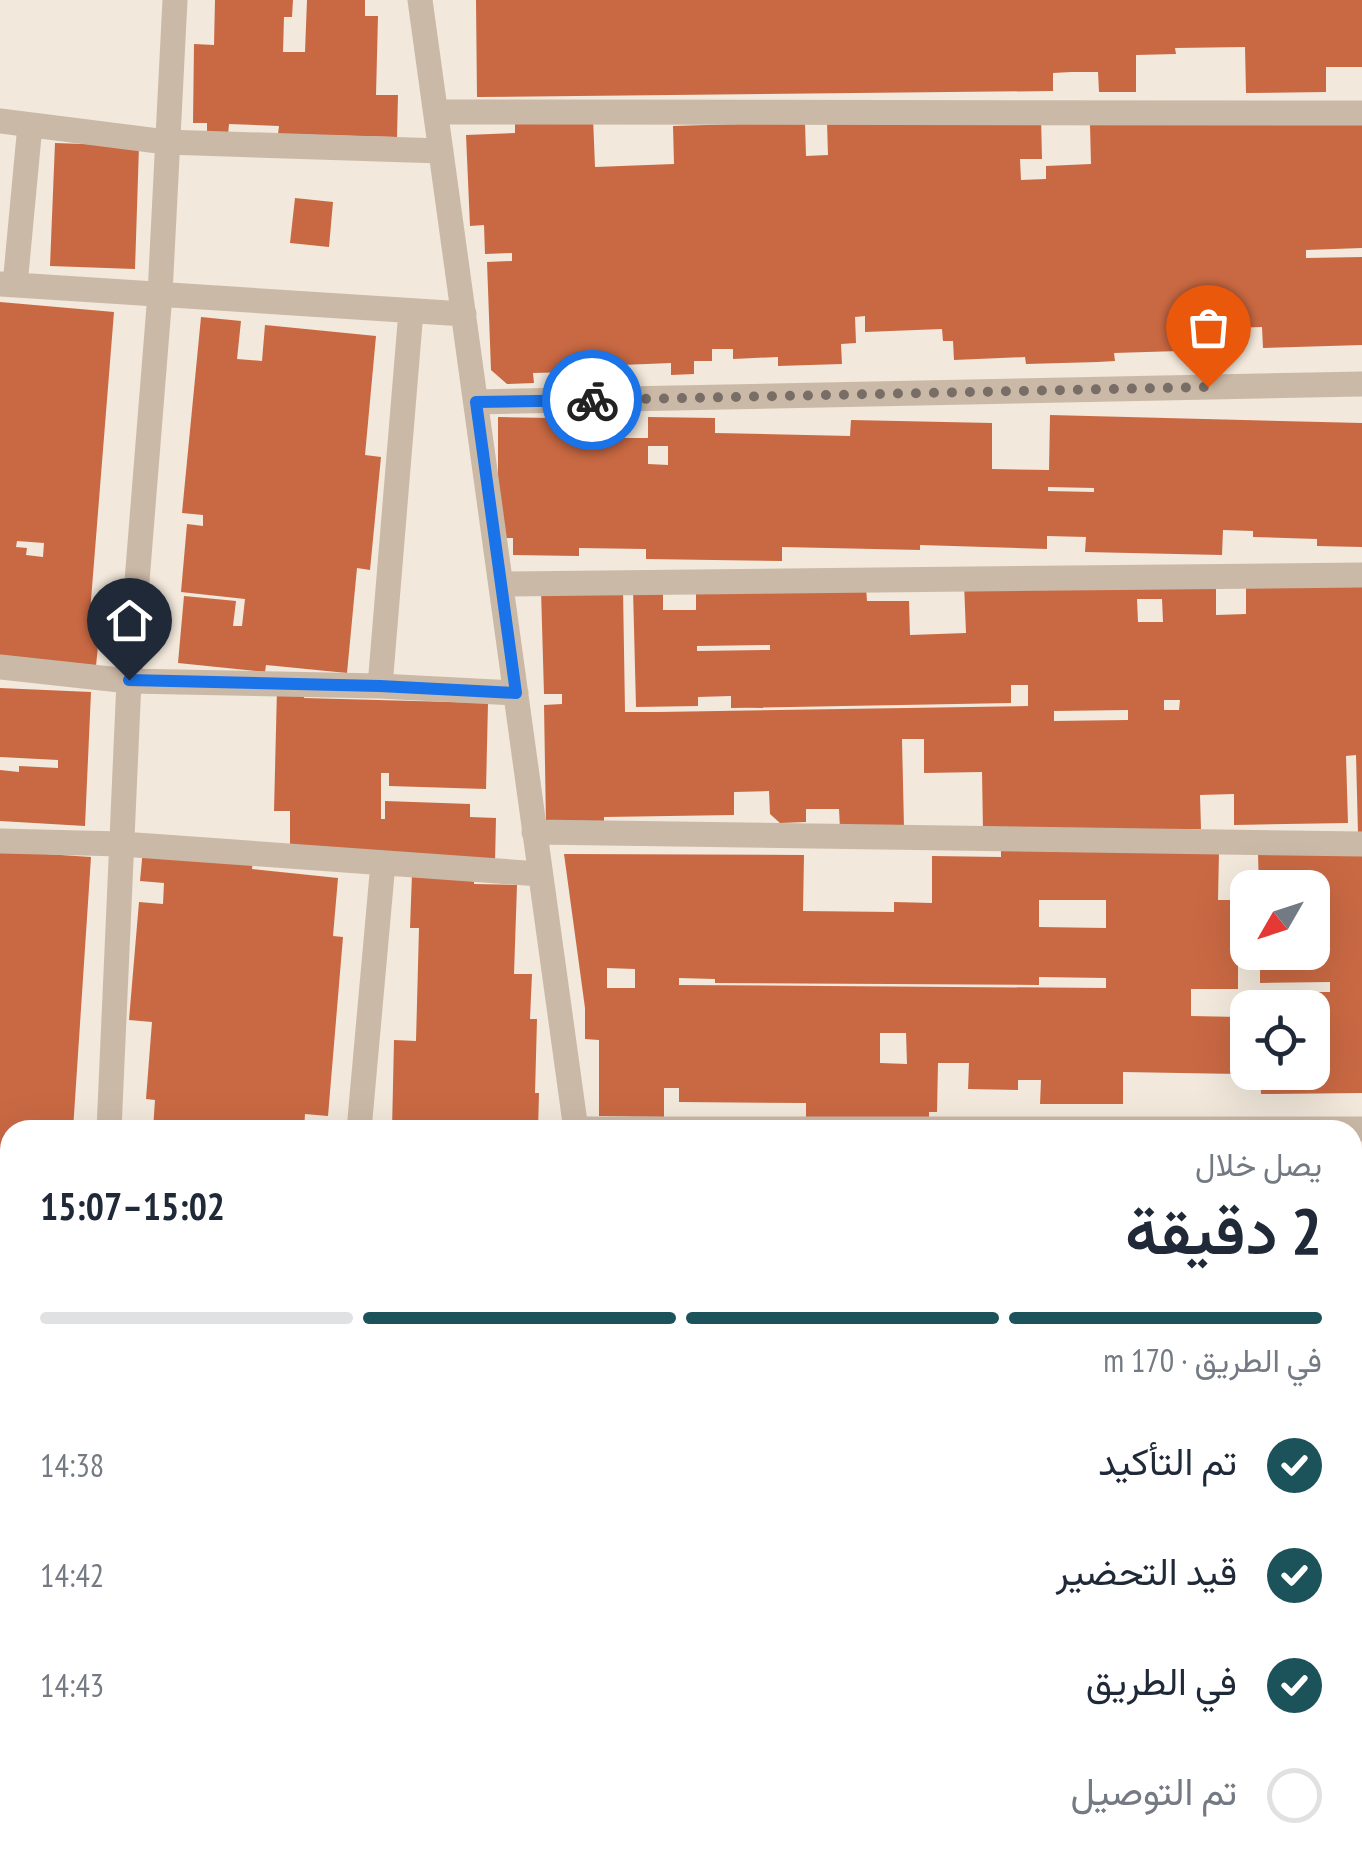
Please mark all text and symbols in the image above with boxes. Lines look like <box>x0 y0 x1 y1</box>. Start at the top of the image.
pin <box>1166 285 1251 388</box>
icon: bag <box>1181 300 1236 355</box>
courier <box>542 350 642 450</box>
icon: bike <box>565 373 620 428</box>
pin <box>87 578 172 681</box>
icon: home <box>102 593 157 648</box>
north arrow <box>1230 870 1330 970</box>
map controls <box>1230 870 1330 1090</box>
button: locate <box>1230 990 1330 1090</box>
text: يصل خلال <box>1195 1143 1322 1185</box>
text: 15:02–15:07 <box>40 1181 225 1230</box>
text: 2 دقيقة <box>1125 1188 1322 1272</box>
text: في الطريق · 170 m <box>1103 1339 1322 1381</box>
text: تم التأكيد <box>1098 1436 1237 1485</box>
icon: check <box>1267 1438 1322 1493</box>
text: 14:38 <box>40 1444 104 1486</box>
text: قيد التحضير <box>1056 1546 1237 1595</box>
icon: check <box>1267 1548 1322 1603</box>
text: 14:42 <box>40 1554 104 1596</box>
text: في الطريق <box>1086 1656 1237 1705</box>
icon: check <box>1267 1658 1322 1713</box>
text: 14:43 <box>40 1664 104 1706</box>
text: تم التوصيل <box>1071 1766 1237 1815</box>

